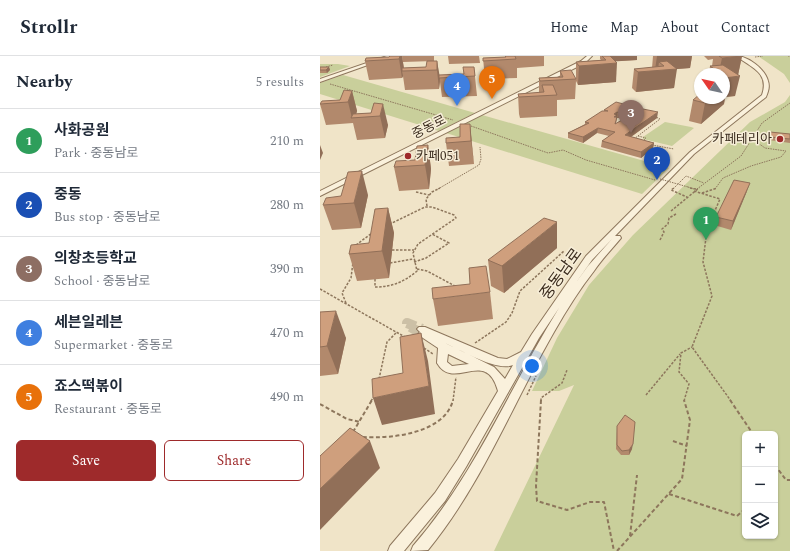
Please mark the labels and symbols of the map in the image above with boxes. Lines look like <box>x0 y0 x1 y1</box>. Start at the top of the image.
pin: 5 <box>479 66 505 99</box>
north arrow <box>694 68 730 104</box>
pin: 4 <box>444 73 470 106</box>
pin: 3 <box>618 100 644 133</box>
street label: 중동로 <box>408 110 450 144</box>
place label: 카페테리아 <box>712 129 772 149</box>
marker: 카페테리아 <box>775 134 785 144</box>
place label: 카페051 <box>416 146 459 166</box>
pin: 2 <box>644 147 670 180</box>
marker: 카페051 <box>403 151 413 161</box>
pin: 1 <box>693 207 719 240</box>
street label: 중동남로 <box>534 243 588 305</box>
your location <box>522 356 542 376</box>

